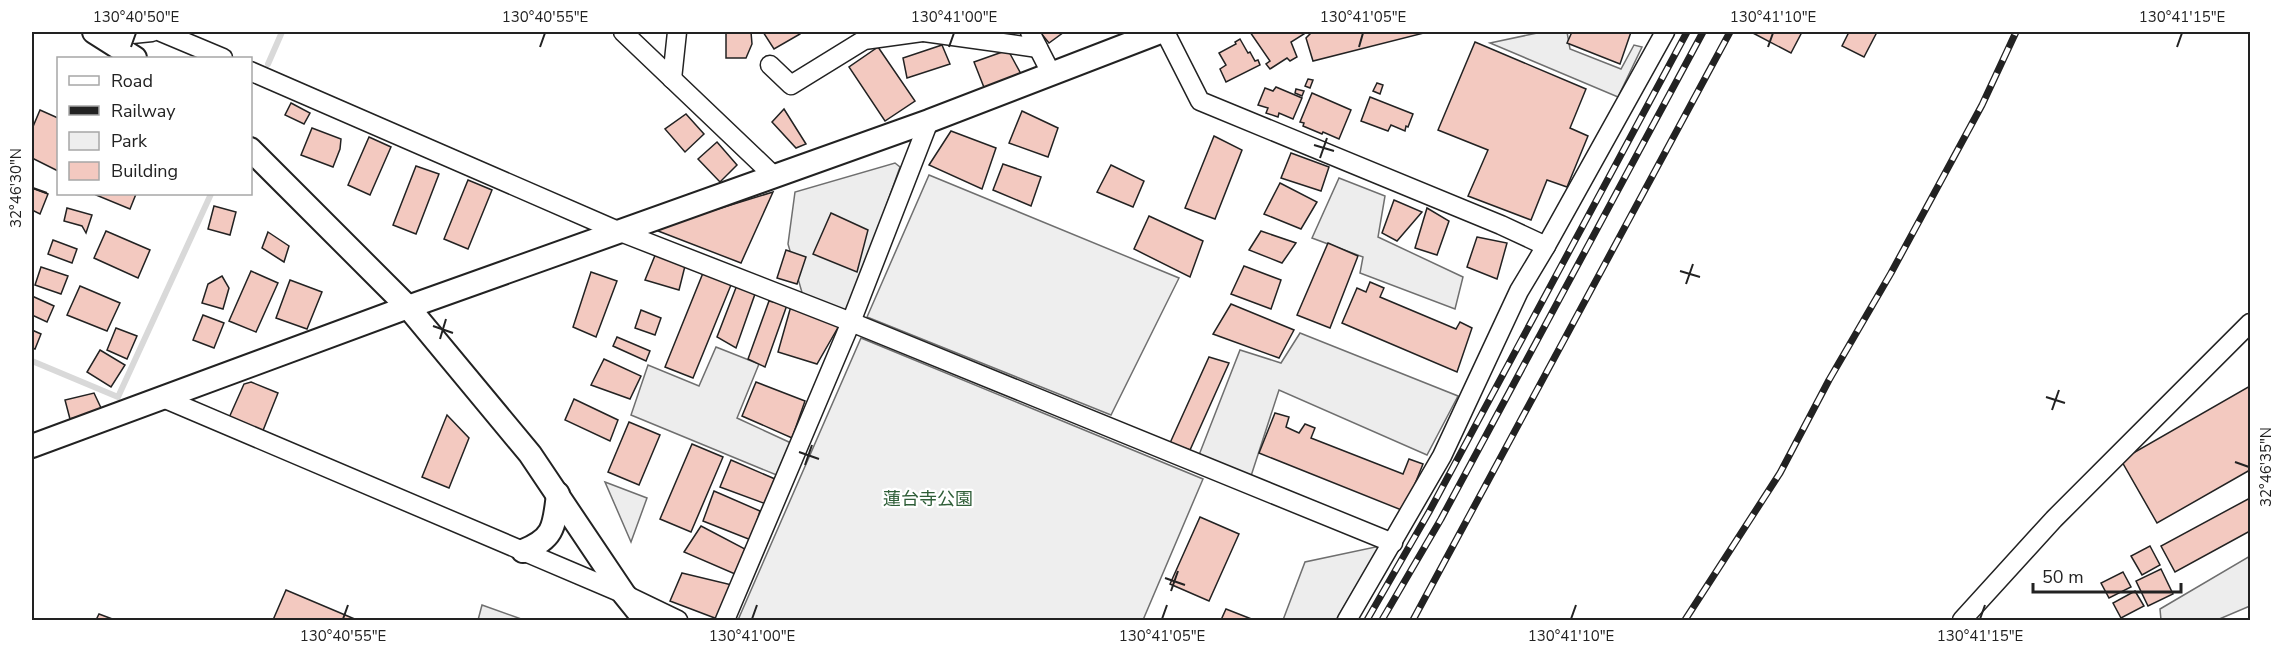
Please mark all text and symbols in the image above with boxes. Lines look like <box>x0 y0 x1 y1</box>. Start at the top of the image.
text: 130°40'50"E <box>93 7 179 27</box>
text: 130°40'55"E <box>502 7 588 27</box>
text: 130°41'00"E <box>911 7 997 27</box>
text: 130°41'05"E <box>1320 7 1406 27</box>
text: 130°41'10"E <box>1730 7 1816 27</box>
text: 130°41'15"E <box>2139 7 2225 27</box>
legend <box>57 57 252 195</box>
text: Road <box>111 69 153 93</box>
text: Railway <box>111 99 176 123</box>
text: Park <box>111 129 148 153</box>
text: 32°46'30"N <box>6 148 26 228</box>
text: Building <box>111 159 178 183</box>
text: 32°46'35"N <box>2256 427 2276 507</box>
park label: 蓮台寺公園 <box>883 487 973 511</box>
scale bar <box>2033 556 2182 594</box>
text: 50 m <box>2042 565 2084 589</box>
text: 130°40'55"E <box>300 626 386 646</box>
text: 130°41'00"E <box>709 626 795 646</box>
text: 130°41'05"E <box>1119 626 1205 646</box>
text: 130°41'10"E <box>1528 626 1614 646</box>
text: 130°41'15"E <box>1937 626 2023 646</box>

